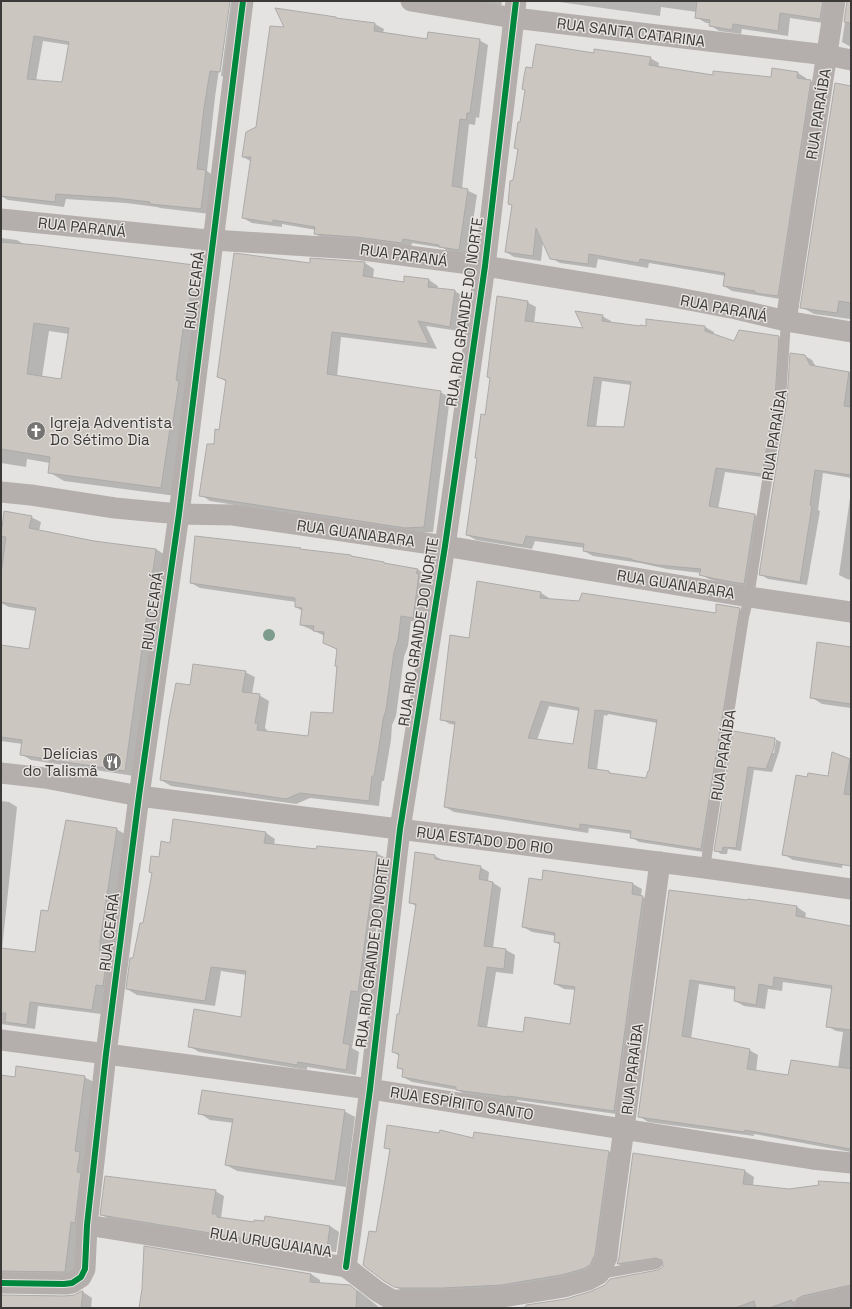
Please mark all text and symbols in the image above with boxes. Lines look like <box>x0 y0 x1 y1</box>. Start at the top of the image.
street label: RUA SANTA CATARINA <box>556 13 707 51</box>
street label: RUA PARAÍBA <box>801 67 835 161</box>
street label: RUA PARANÁ <box>37 213 127 241</box>
street label: RUA RIO GRANDE DO NORTE <box>441 216 487 408</box>
street label: RUA PARANÁ <box>359 239 450 271</box>
street label: RUA CEARÁ <box>180 249 208 330</box>
street label: RUA PARANÁ <box>679 290 770 326</box>
street label: RUA PARAÍBA <box>757 388 791 482</box>
place label: Igreja Adventista Do Sétimo Dia <box>50 413 172 449</box>
church icon: Igreja Adventista Do Sétimo Dia <box>25 420 47 442</box>
street label: RUA GUANABARA <box>296 515 417 551</box>
street label: RUA RIO GRANDE DO NORTE <box>394 536 442 728</box>
street label: RUA GUANABARA <box>616 565 737 603</box>
street label: RUA CEARÁ <box>137 570 167 651</box>
street label: RUA PARAÍBA <box>706 708 740 802</box>
place label: Delícias do Talismã <box>23 744 98 780</box>
restaurant icon: Delícias do Talismã <box>101 751 123 773</box>
street label: RUA ESTADO DO RIO <box>416 822 554 858</box>
street label: RUA RIO GRANDE DO NORTE <box>351 857 393 1049</box>
street label: RUA CEARÁ <box>95 891 123 972</box>
street label: RUA PARAÍBA <box>617 1022 647 1116</box>
street label: RUA ESPÍRITO SANTO <box>389 1082 535 1124</box>
street label: RUA URUGUAIANA <box>209 1223 334 1261</box>

